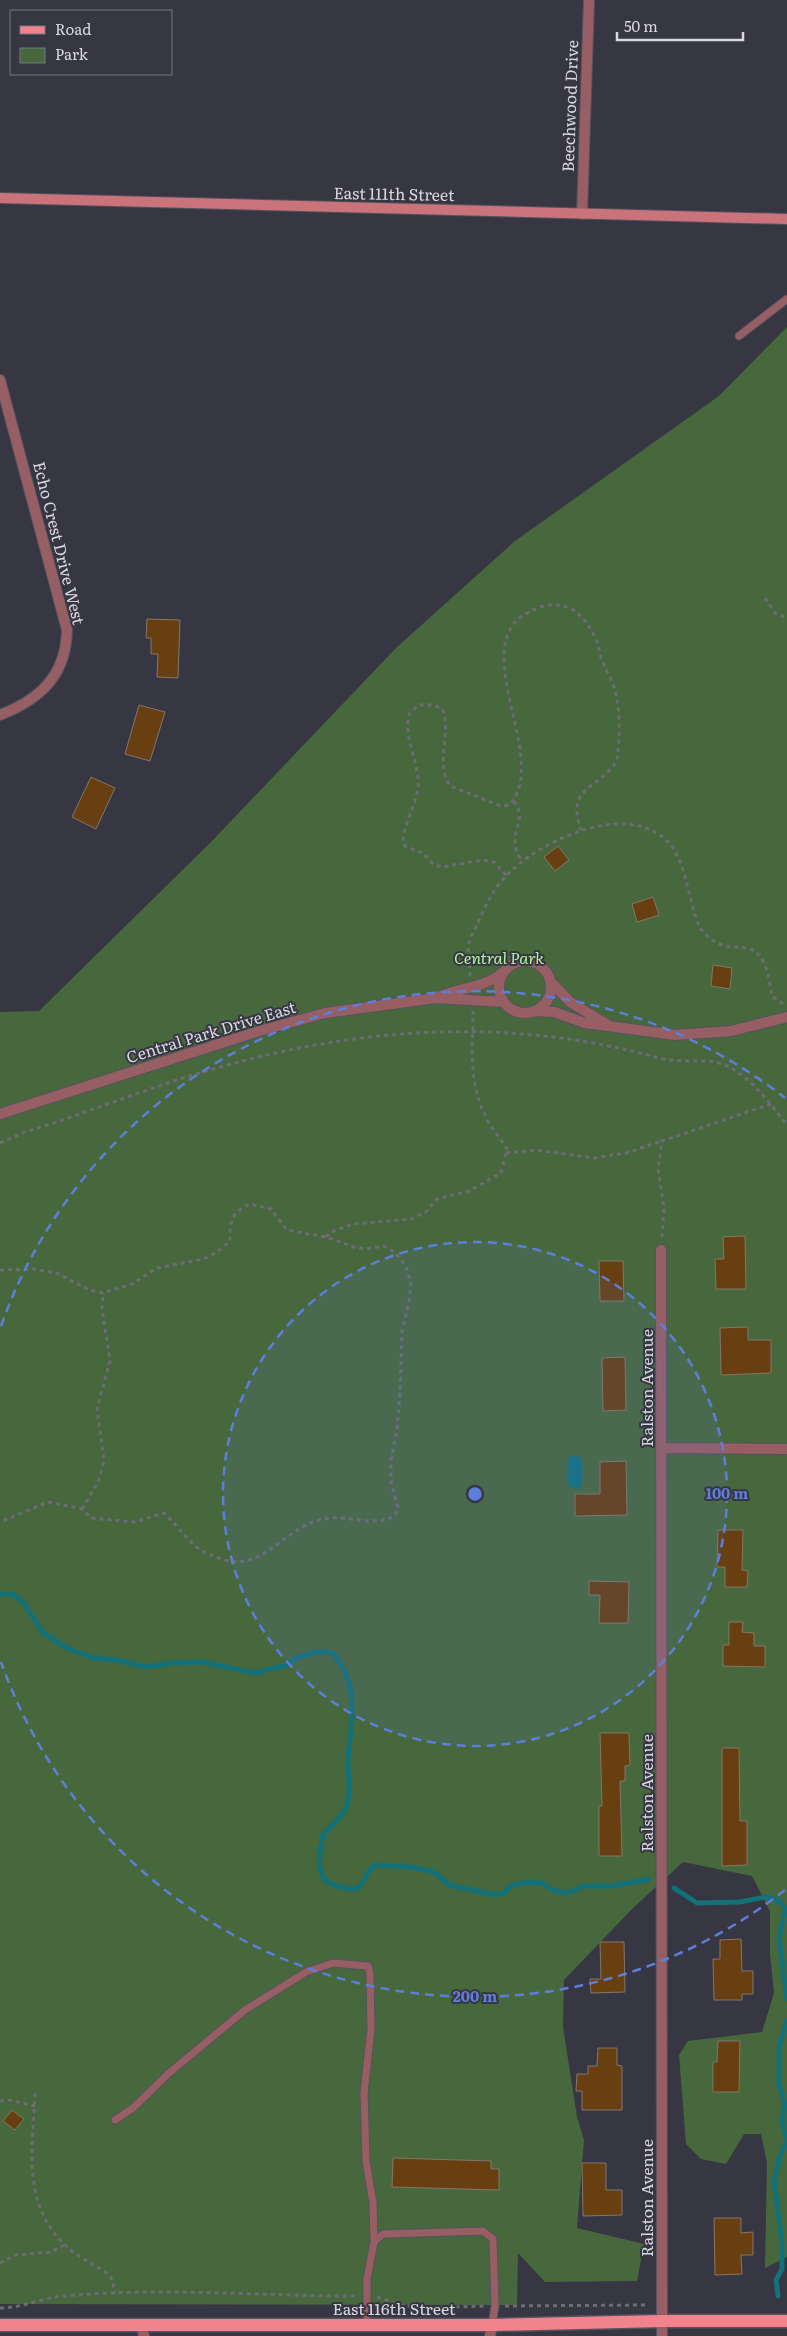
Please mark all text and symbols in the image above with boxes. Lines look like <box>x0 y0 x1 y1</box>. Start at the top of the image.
legend <box>10 10 172 75</box>
scale bar <box>617 10 743 42</box>
text: 50 m <box>624 14 658 37</box>
text: Road <box>55 17 91 40</box>
street label: Beechwood Drive <box>555 39 583 173</box>
text: Park <box>55 42 89 65</box>
street label: East 111th Street <box>333 180 455 206</box>
street label: Echo Crest Drive West <box>28 459 92 627</box>
park label: Central Park <box>454 945 544 969</box>
street label: Central Park Drive East <box>123 994 299 1068</box>
street label: Ralston Avenue <box>634 1329 658 1447</box>
text: 100 m <box>706 1481 748 1504</box>
centre of rings <box>466 1485 484 1503</box>
street label: Ralston Avenue <box>634 1734 658 1852</box>
text: 200 m <box>453 1984 497 2007</box>
street label: Ralston Avenue <box>634 2139 658 2257</box>
street label: East 116th Street <box>332 2296 456 2320</box>

